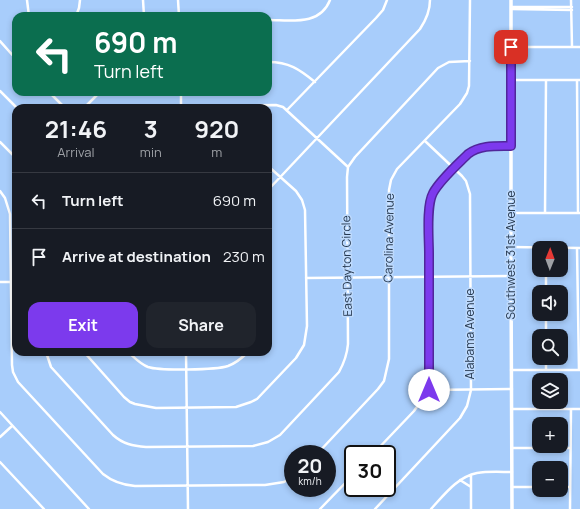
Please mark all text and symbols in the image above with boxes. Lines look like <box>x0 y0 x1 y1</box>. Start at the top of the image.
text: 690 m <box>94 23 177 61</box>
icon: left <box>28 28 80 80</box>
pin <box>494 30 528 64</box>
icon: arrive <box>500 36 522 58</box>
text: Turn left <box>94 59 164 83</box>
text: 21:46 <box>45 112 107 145</box>
text: 3 <box>144 112 158 145</box>
text: 920 <box>194 112 239 145</box>
text: Arrival <box>57 143 94 161</box>
text: min <box>140 143 162 161</box>
text: m <box>211 143 222 161</box>
icon: left <box>28 190 50 212</box>
text: Turn left <box>62 190 124 211</box>
text: 690 m <box>213 190 256 211</box>
street label: Southwest 31st Avenue <box>502 191 519 319</box>
street label: Carolina Avenue <box>379 193 398 283</box>
street label: East Dayton Circle <box>337 215 356 317</box>
north arrow <box>532 241 568 277</box>
map controls <box>532 241 568 497</box>
icon: arrive <box>28 246 50 268</box>
text: Arrive at destination <box>62 246 211 267</box>
text: 230 m <box>223 246 265 267</box>
button: sound <box>532 285 568 321</box>
street label: Alabama Avenue <box>461 288 478 380</box>
button: Exit <box>28 302 138 348</box>
button: Share <box>146 302 256 348</box>
button: search <box>532 329 568 365</box>
position arrow <box>408 369 450 411</box>
button: layers <box>532 373 568 409</box>
button: + <box>532 417 568 453</box>
speed limit sign: 30 <box>344 445 396 497</box>
text: 20 <box>297 452 323 479</box>
button: − <box>532 461 568 497</box>
text: km/h <box>298 474 322 488</box>

